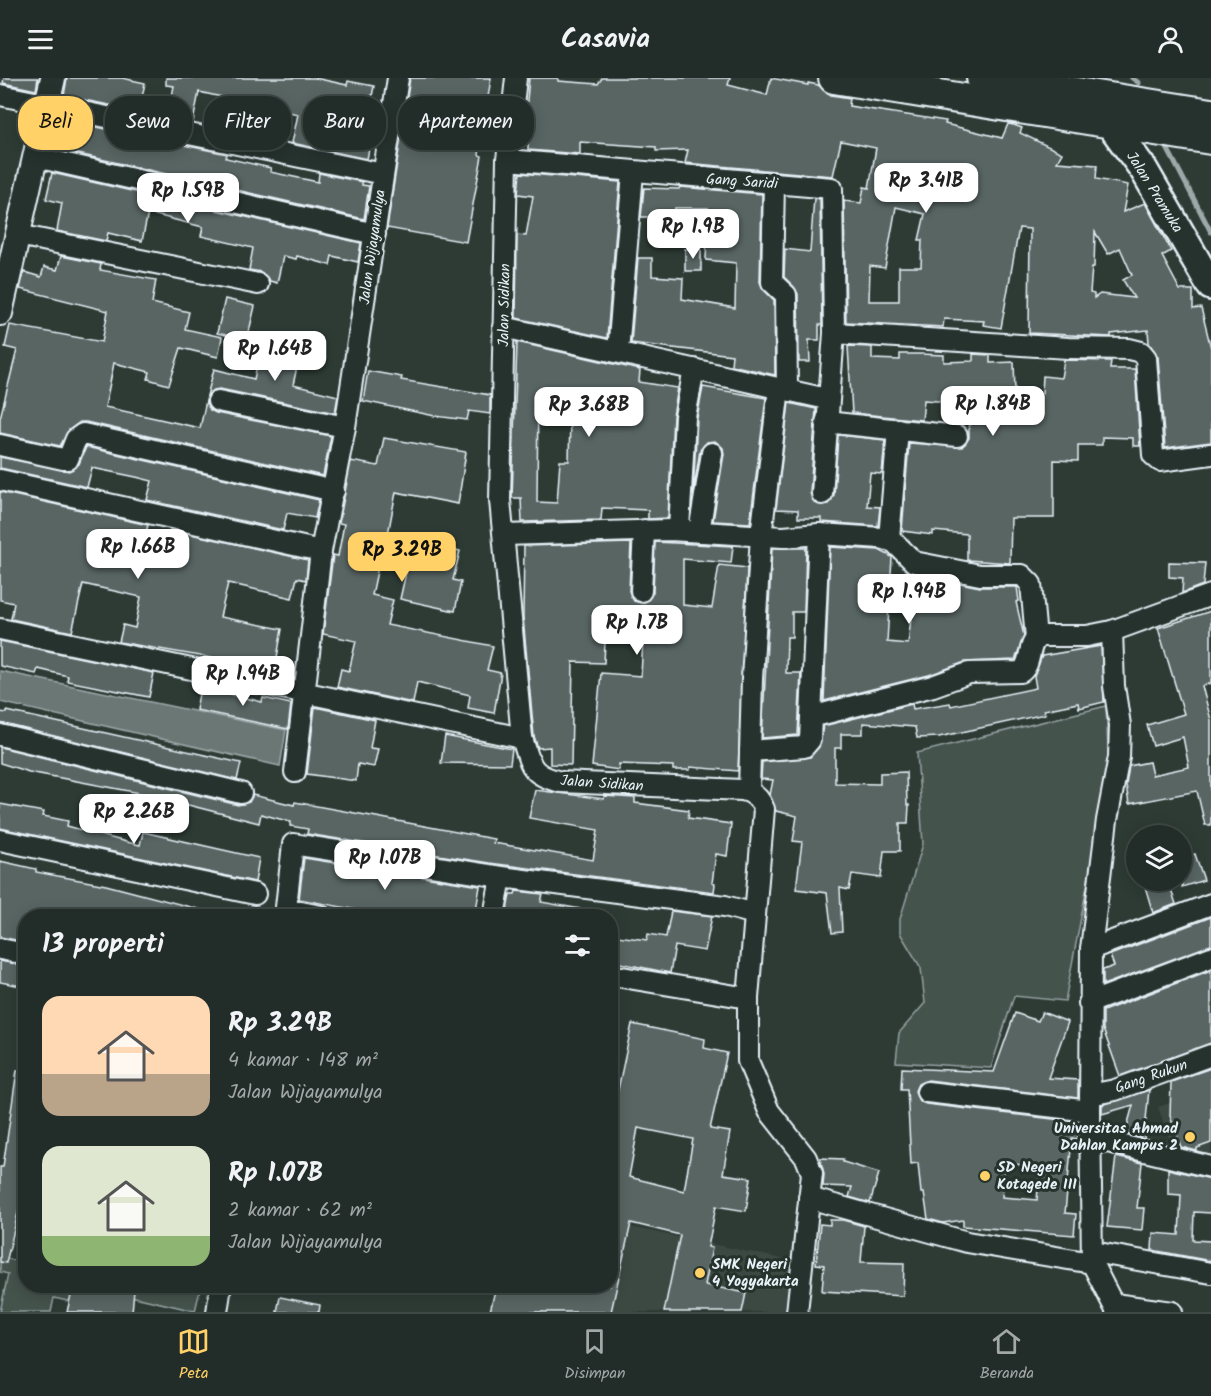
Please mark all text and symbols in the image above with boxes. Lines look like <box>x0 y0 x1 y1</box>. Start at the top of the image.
text: Casavia <box>561 18 650 61</box>
icon: menu <box>24 23 57 56</box>
icon: person <box>1154 23 1187 56</box>
chip: Beli <box>18 96 93 150</box>
chip: Sewa <box>105 96 192 150</box>
chip: Filter <box>204 96 291 150</box>
chip: Baru <box>303 96 386 150</box>
chip: Apartemen <box>398 96 534 150</box>
street label: Jalan Pramuka <box>1120 147 1189 238</box>
pin: Rp 3.41B <box>864 163 988 214</box>
text: Rp 3.41B <box>888 166 964 198</box>
street label: Gang Saridi <box>705 168 780 197</box>
pin: Rp 1.59B <box>126 173 250 224</box>
text: Rp 1.59B <box>151 176 225 208</box>
street label: Jalan Wijayamulya <box>353 188 393 306</box>
pin: Rp 1.9B <box>638 209 748 260</box>
text: Rp 1.9B <box>661 212 725 244</box>
street label: Jalan Sidikan <box>492 263 518 347</box>
pin: Rp 1.64B <box>213 331 337 382</box>
text: Rp 1.64B <box>237 334 313 366</box>
pin: Rp 1.84B <box>931 386 1055 437</box>
pin: Rp 3.68B <box>527 387 651 438</box>
text: Rp 1.84B <box>955 389 1031 421</box>
text: Rp 3.68B <box>548 390 630 422</box>
pin: Rp 1.66B <box>76 529 200 580</box>
text: Rp 1.66B <box>100 532 176 564</box>
pin: Rp 3.29B <box>340 532 464 583</box>
text: Rp 3.29B <box>362 535 442 567</box>
pin: Rp 1.94B <box>847 574 971 625</box>
text: Rp 1.94B <box>872 577 946 609</box>
pin: Rp 1.7B <box>582 605 692 656</box>
text: Rp 1.7B <box>605 608 669 640</box>
pin: Rp 1.94B <box>181 656 305 707</box>
text: Rp 1.94B <box>206 659 280 691</box>
street label: Jalan Sidikan <box>559 769 644 799</box>
pin: Rp 2.26B <box>72 794 196 845</box>
text: Rp 2.26B <box>93 797 175 829</box>
map controls <box>1126 825 1192 891</box>
button: layers <box>1126 825 1192 891</box>
pin: Rp 1.07B <box>323 840 447 891</box>
text: Rp 1.07B <box>348 843 422 875</box>
text: 13 properti <box>42 924 164 966</box>
icon: filters <box>561 929 594 962</box>
text: Rp 3.29B <box>228 1003 333 1045</box>
icon: home <box>90 1020 162 1092</box>
text: 4 kamar · 148 m² <box>228 1045 378 1077</box>
street label: Gang Rukun <box>1112 1053 1191 1101</box>
text: Jalan Wijayamulya <box>228 1077 383 1109</box>
place label: Universitas Ahmad Dahlan Kampus 2 <box>1054 1117 1179 1158</box>
marker: Universitas Ahmad Dahlan Kampus 2 <box>1183 1130 1197 1144</box>
text: Rp 1.07B <box>228 1153 323 1195</box>
place label: SD Negeri Kotagede III <box>997 1156 1077 1197</box>
marker: SD Negeri Kotagede III <box>978 1169 992 1183</box>
icon: home <box>90 1170 162 1242</box>
text: 2 kamar · 62 m² <box>228 1195 372 1227</box>
text: Jalan Wijayamulya <box>228 1227 383 1259</box>
place label: SMK Negeri 4 Yogyakarta <box>712 1253 799 1294</box>
marker: SMK Negeri 4 Yogyakarta <box>693 1266 707 1280</box>
tab: Peta <box>177 1325 210 1386</box>
tab: Disimpan <box>564 1325 625 1386</box>
tab: Beranda <box>980 1325 1034 1386</box>

